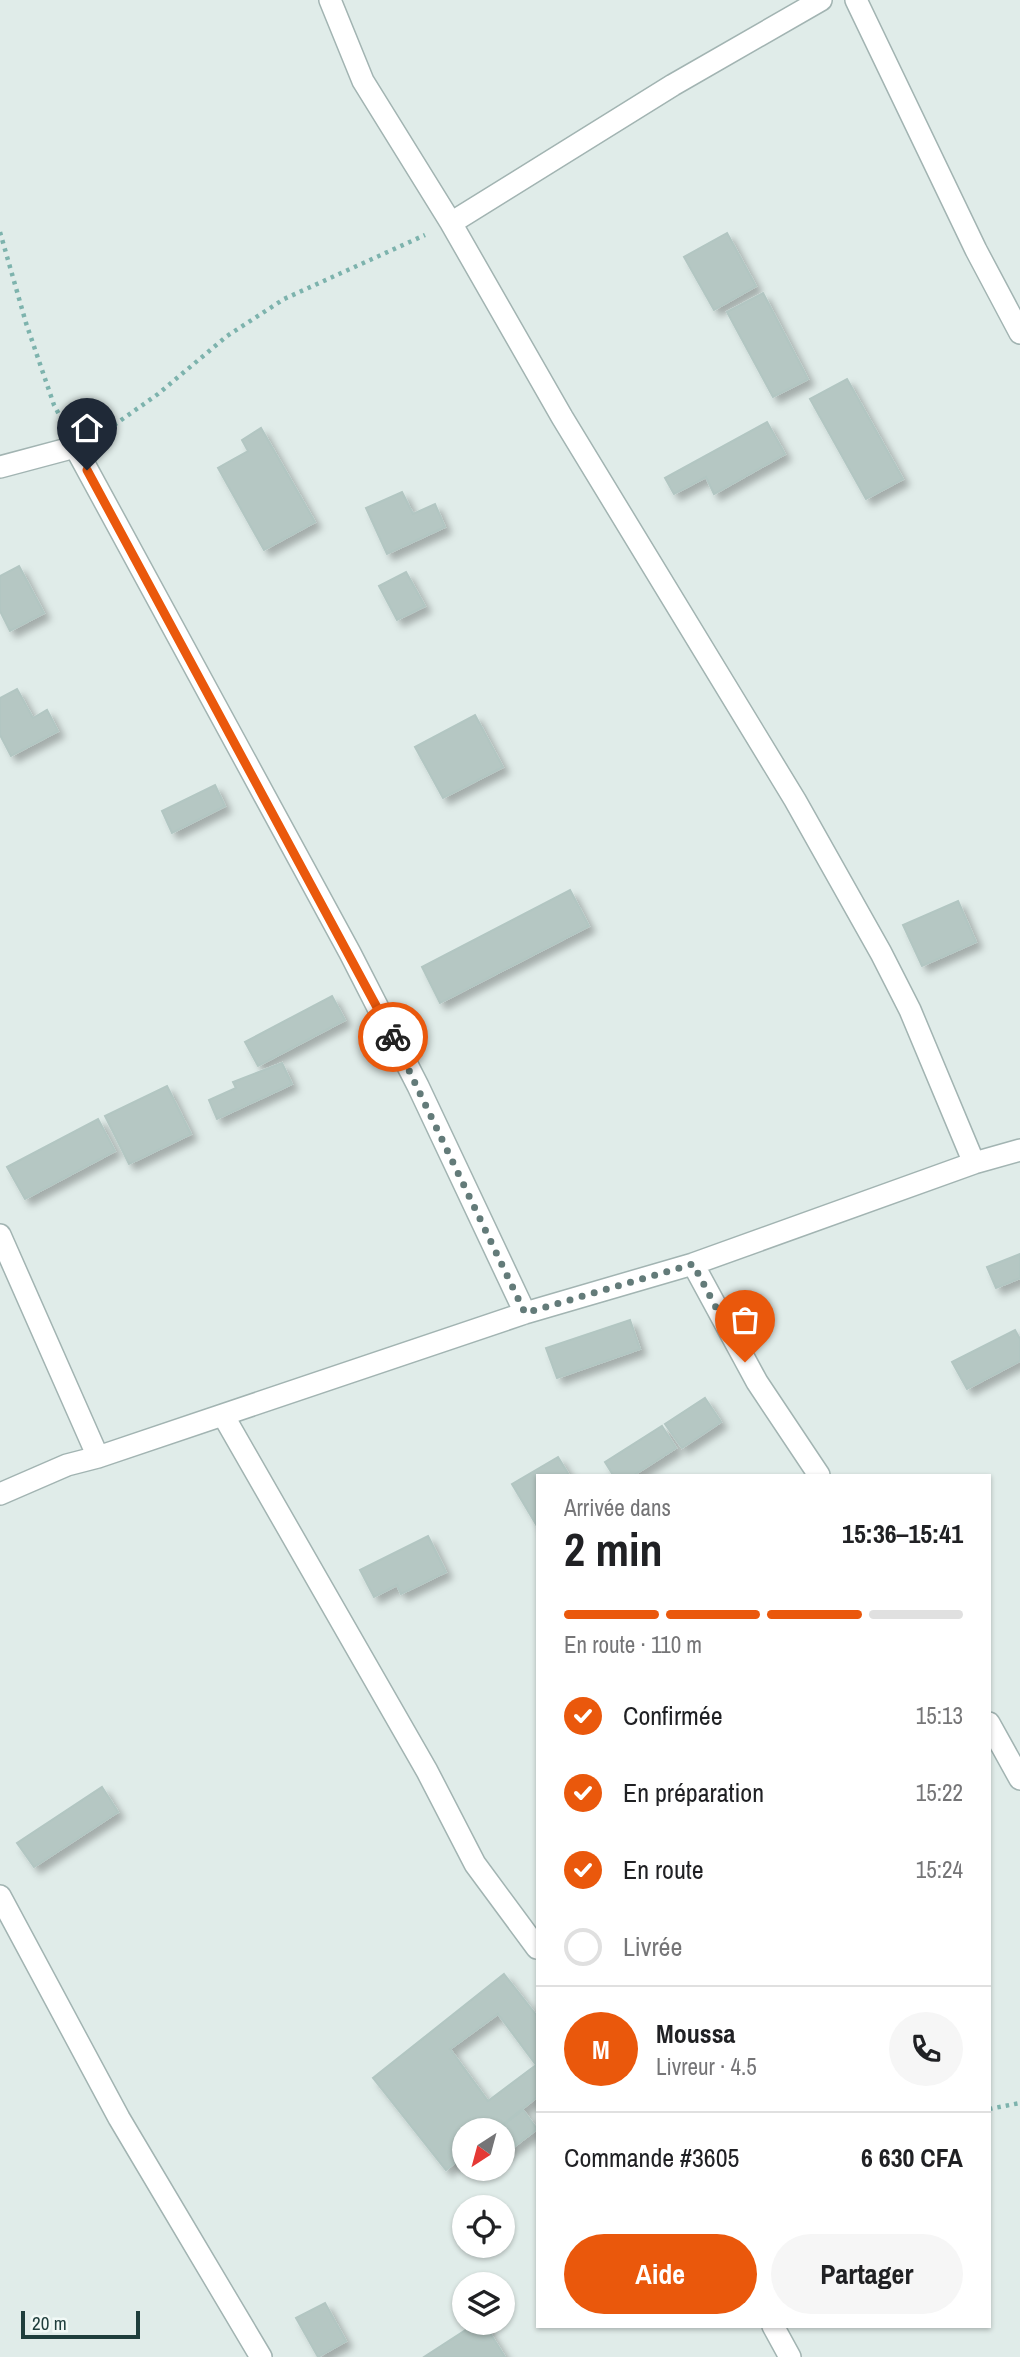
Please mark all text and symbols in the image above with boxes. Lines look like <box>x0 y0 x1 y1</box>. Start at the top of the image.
pin <box>57 398 117 470</box>
icon: home <box>68 409 106 447</box>
courier <box>358 1002 428 1072</box>
icon: bike <box>374 1018 412 1056</box>
pin <box>715 1290 775 1362</box>
icon: bag <box>726 1301 764 1339</box>
text: Arrivée dans <box>564 1492 671 1523</box>
text: 15:36–15:41 <box>842 1516 963 1551</box>
text: 2 min <box>564 1518 663 1580</box>
text: En route · 110 m <box>564 1629 702 1660</box>
icon: check <box>564 1697 602 1735</box>
text: Confirmée <box>623 1698 723 1733</box>
text: 15:13 <box>916 1700 963 1731</box>
icon: check <box>564 1774 602 1812</box>
text: En préparation <box>623 1775 764 1810</box>
text: 15:22 <box>916 1777 963 1808</box>
icon: check <box>564 1851 602 1889</box>
text: En route <box>623 1852 704 1887</box>
text: 15:24 <box>916 1854 963 1885</box>
text: Livrée <box>623 1929 682 1964</box>
button: phone <box>889 2012 963 2086</box>
text: Moussa <box>656 2016 735 2051</box>
text: M <box>592 2032 610 2067</box>
text: Livreur · 4.5 <box>656 2051 757 2082</box>
north arrow <box>452 2118 514 2180</box>
map controls <box>452 2118 515 2335</box>
text: Commande #3605 <box>564 2140 739 2175</box>
text: 6 630 CFA <box>861 2140 963 2175</box>
button: locate <box>452 2195 515 2258</box>
button: Aide <box>564 2234 757 2314</box>
button: Partager <box>771 2234 963 2314</box>
button: layers <box>452 2272 515 2335</box>
scale bar <box>21 2308 140 2340</box>
text: 20 m <box>32 2310 67 2336</box>

